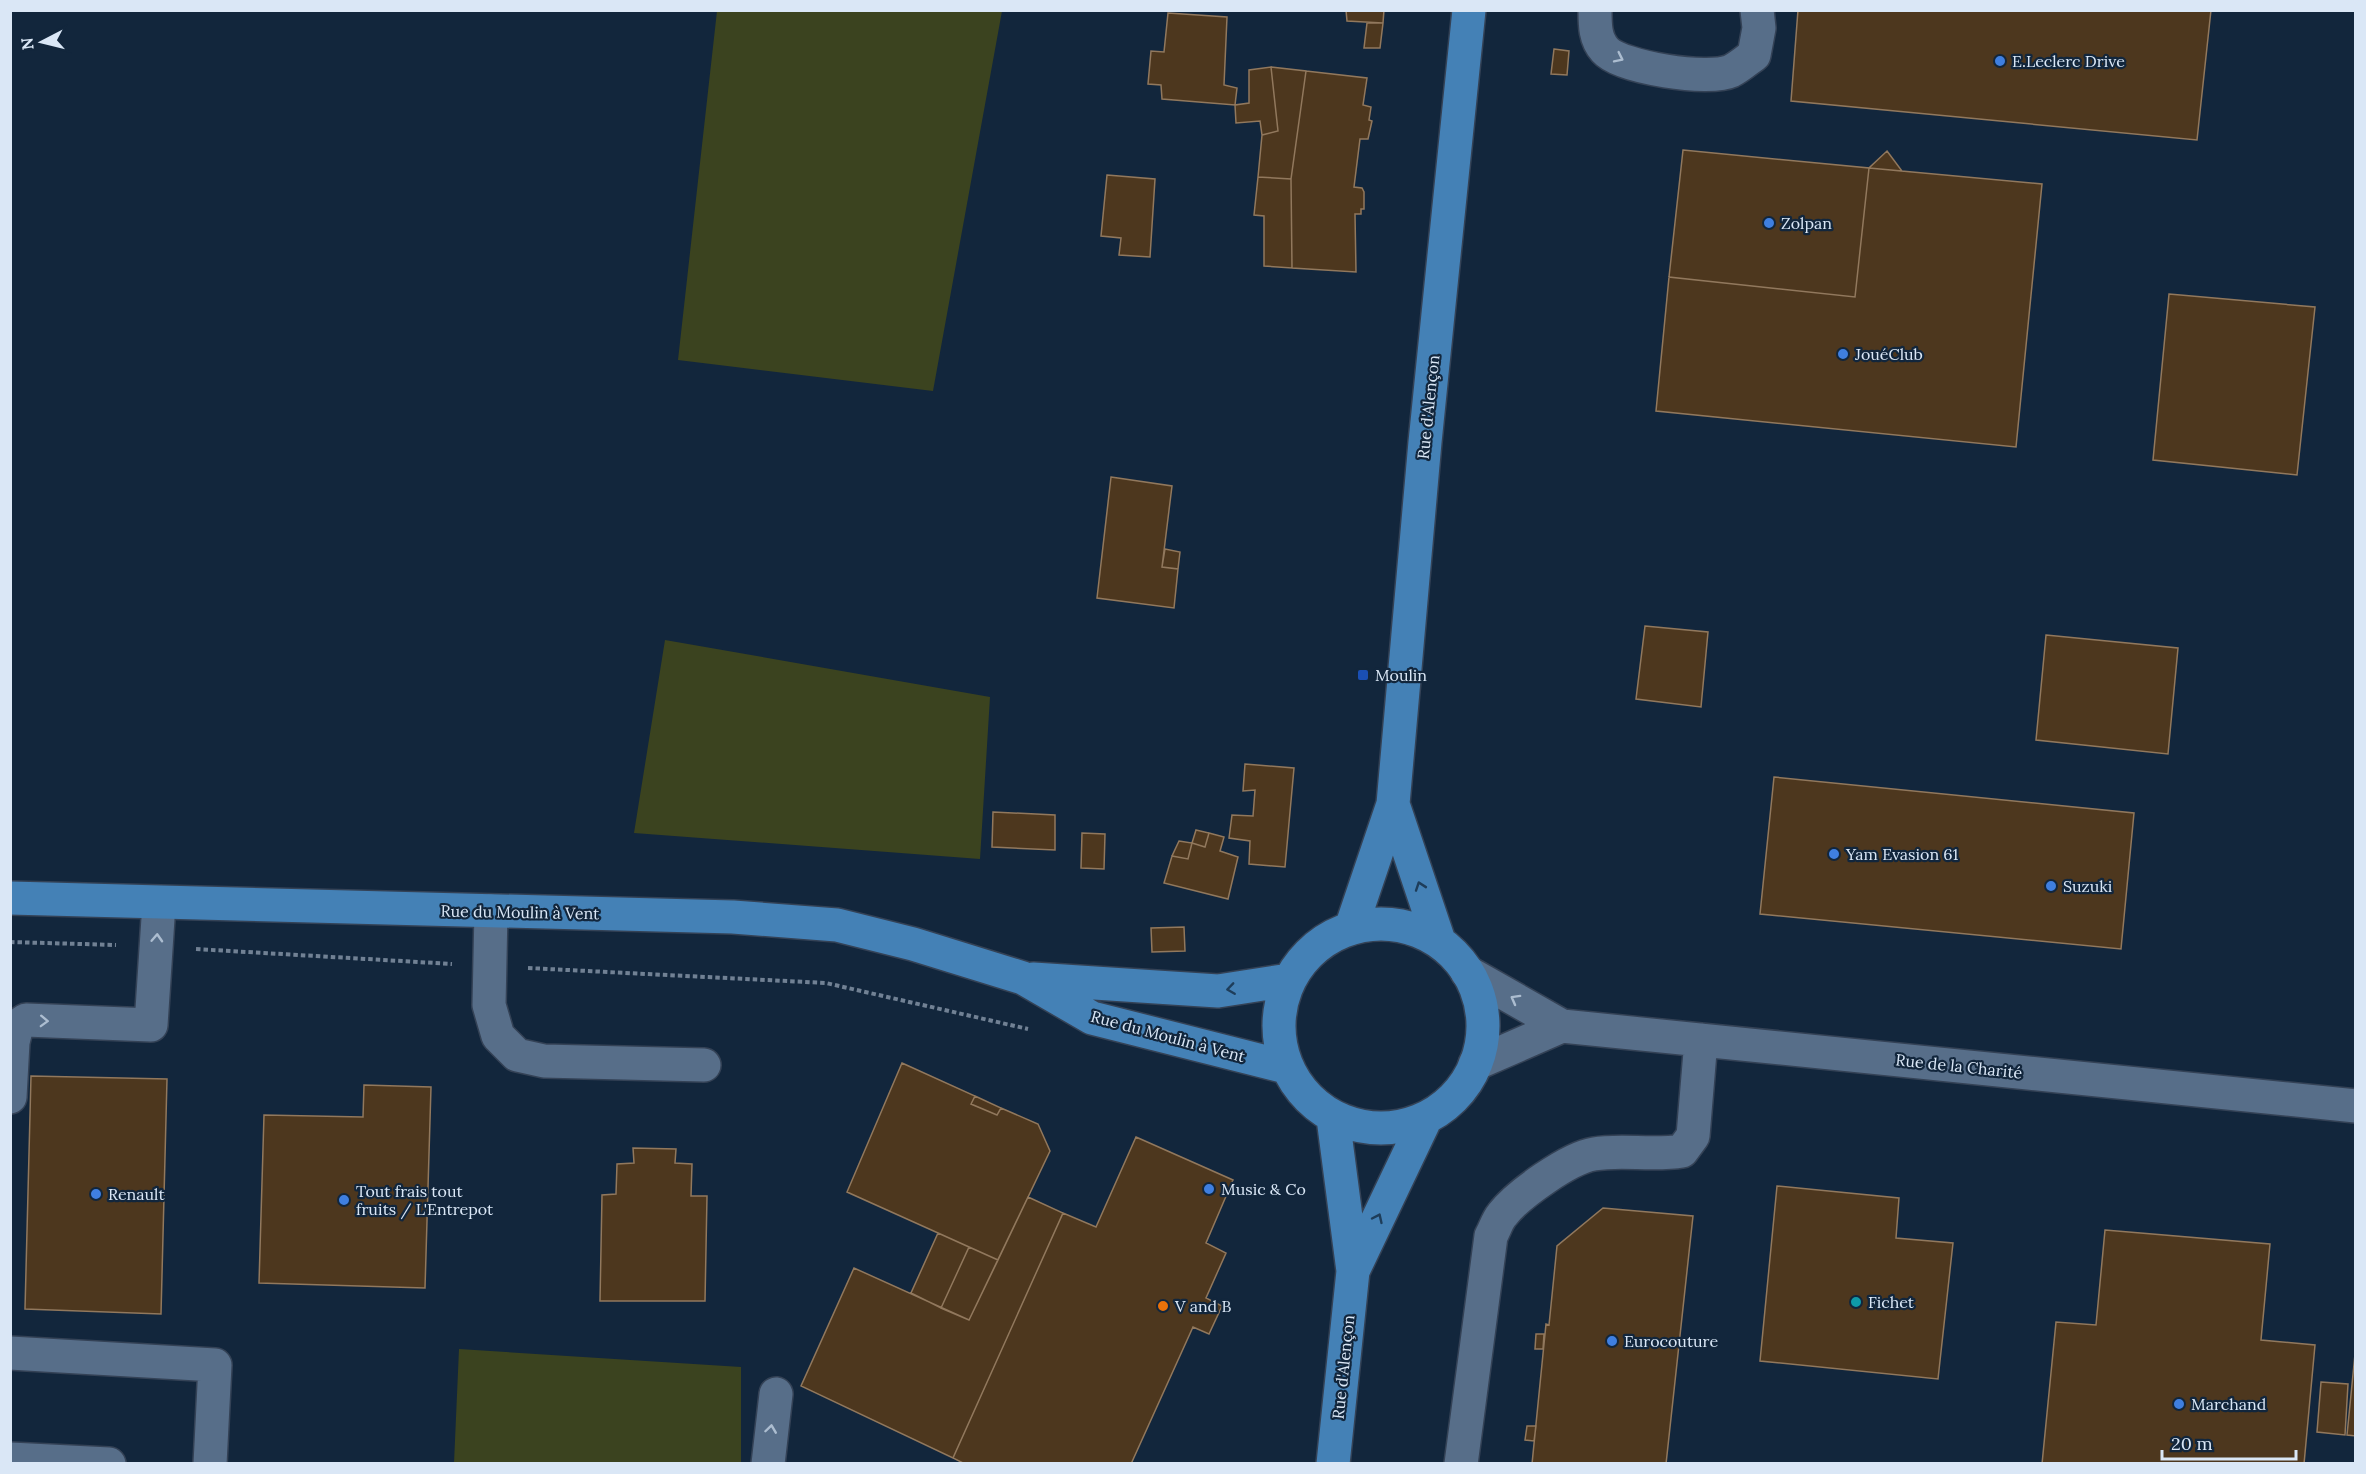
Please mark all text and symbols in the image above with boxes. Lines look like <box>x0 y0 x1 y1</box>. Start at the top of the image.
north arrow <box>12 12 72 72</box>
text: N <box>16 36 38 51</box>
one-way arrow <box>1613 51 1624 62</box>
place label: E.Leclerc Drive <box>2012 51 2125 71</box>
marker: E.Leclerc Drive <box>1993 54 2007 68</box>
place label: Zolpan <box>1781 213 1832 233</box>
marker: Zolpan <box>1762 216 1776 230</box>
place label: JouéClub <box>1854 344 1923 364</box>
marker: JouéClub <box>1836 347 1850 361</box>
street label: Rue d'Alençon <box>1413 354 1443 460</box>
place label: Moulin <box>1375 665 1427 685</box>
marker: Moulin <box>1356 668 1370 682</box>
place label: Yam Evasion 61 <box>1845 844 1959 864</box>
marker: Yam Evasion 61 <box>1827 847 1841 861</box>
place label: Suzuki <box>2063 876 2112 896</box>
marker: Suzuki <box>2044 879 2058 893</box>
one-way arrow <box>1415 881 1427 892</box>
street label: Rue du Moulin à Vent <box>440 901 600 923</box>
one-way arrow <box>151 933 164 942</box>
one-way arrow <box>1226 982 1235 994</box>
one-way arrow <box>1510 995 1521 1006</box>
street label: Rue du Moulin à Vent <box>1089 1006 1248 1066</box>
one-way arrow <box>39 1014 48 1027</box>
street label: Rue de la Charité <box>1895 1049 2024 1083</box>
place label: Music & Co <box>1221 1179 1306 1199</box>
place label: Tout frais tout fruits / L'Entrepot <box>356 1181 494 1220</box>
marker: Music & Co <box>1202 1182 1216 1196</box>
place label: Renault <box>108 1184 165 1204</box>
marker: Renault <box>89 1187 103 1201</box>
marker: Tout frais tout fruits / L'Entrepot <box>337 1193 351 1207</box>
one-way arrow <box>1371 1213 1383 1224</box>
place label: Fichet <box>1868 1292 1915 1312</box>
marker: Fichet <box>1849 1295 1863 1309</box>
place label: V and B <box>1174 1296 1231 1316</box>
marker: V and B <box>1156 1299 1170 1313</box>
street label: Rue d'Alençon <box>1328 1314 1358 1420</box>
place label: Eurocouture <box>1624 1331 1718 1351</box>
marker: Eurocouture <box>1605 1334 1619 1348</box>
place label: Marchand <box>2191 1394 2267 1414</box>
marker: Marchand <box>2172 1397 2186 1411</box>
scale bar <box>2162 1423 2296 1461</box>
one-way arrow <box>764 1424 776 1433</box>
text: 20 m <box>2171 1432 2213 1455</box>

